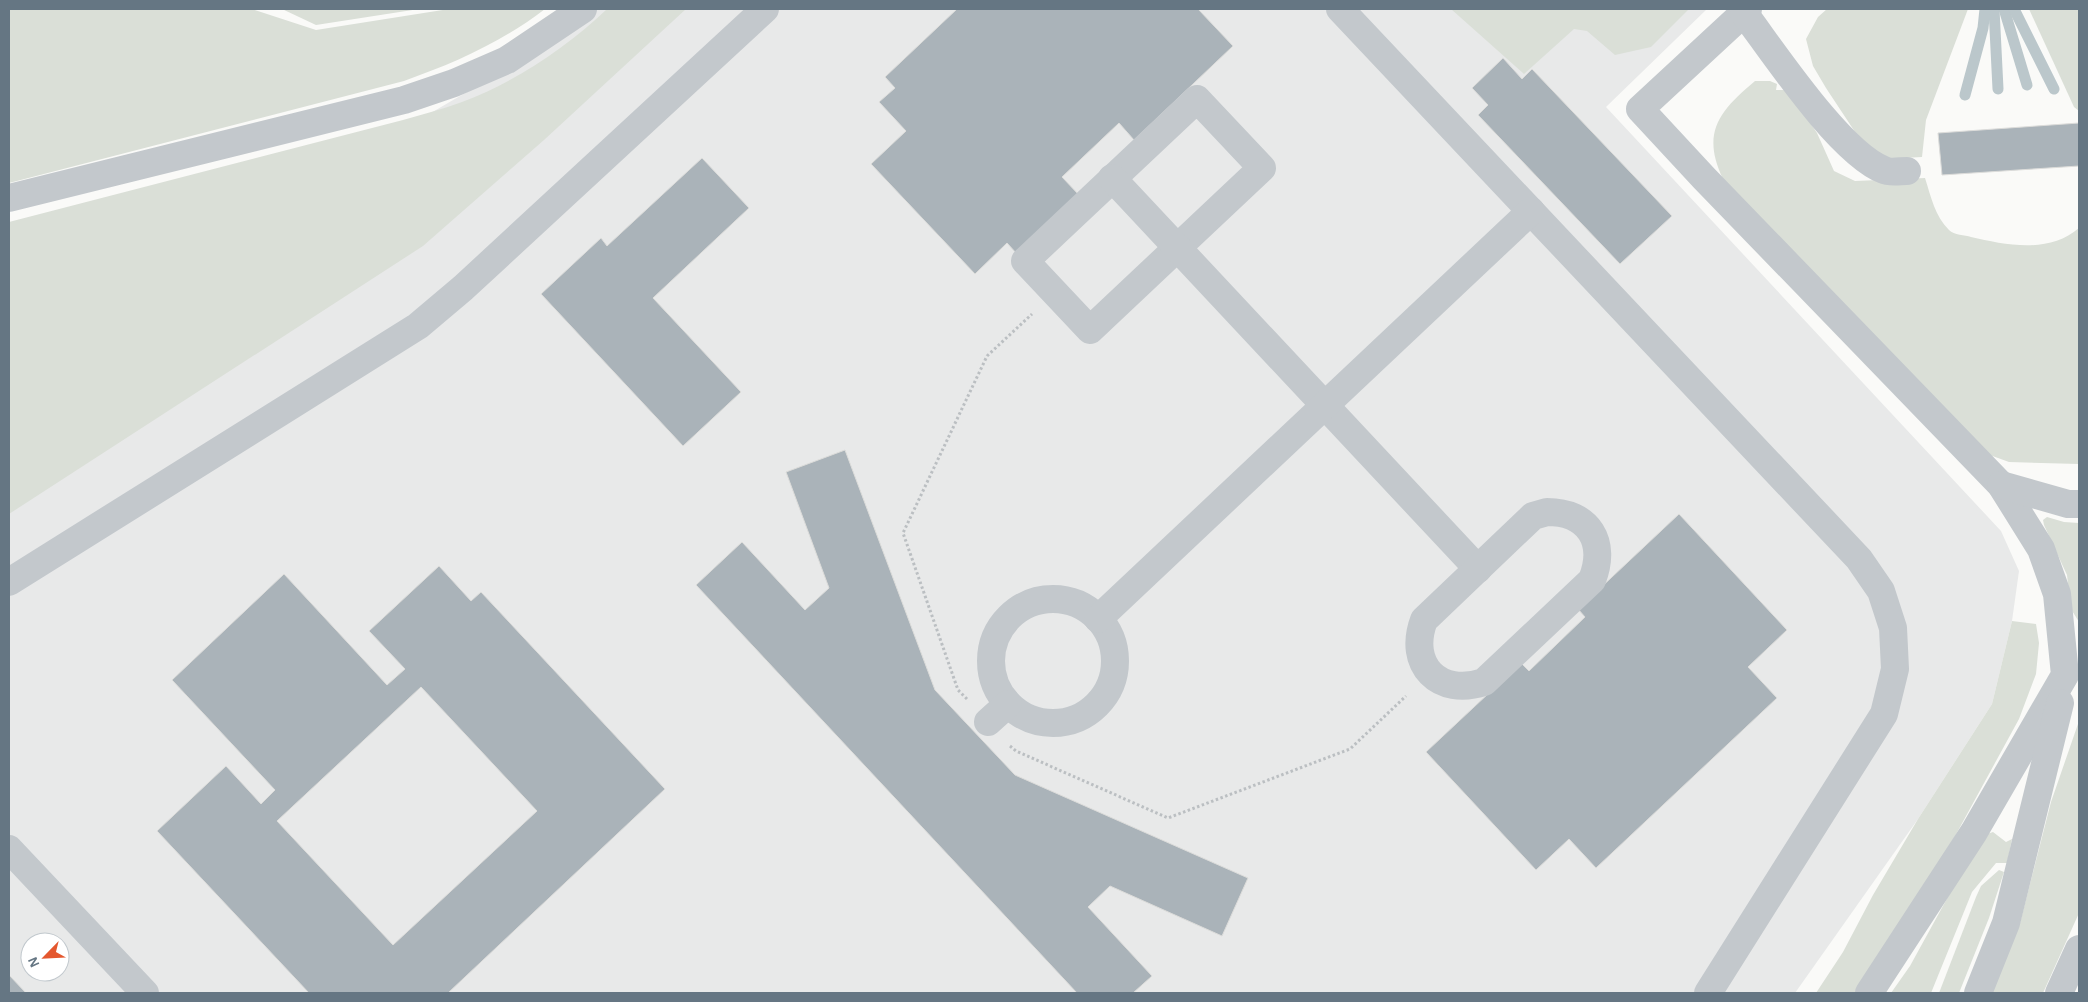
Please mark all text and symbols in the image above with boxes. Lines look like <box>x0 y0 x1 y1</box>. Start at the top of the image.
north arrow <box>20 932 70 982</box>
text: N <box>26 955 42 969</box>

